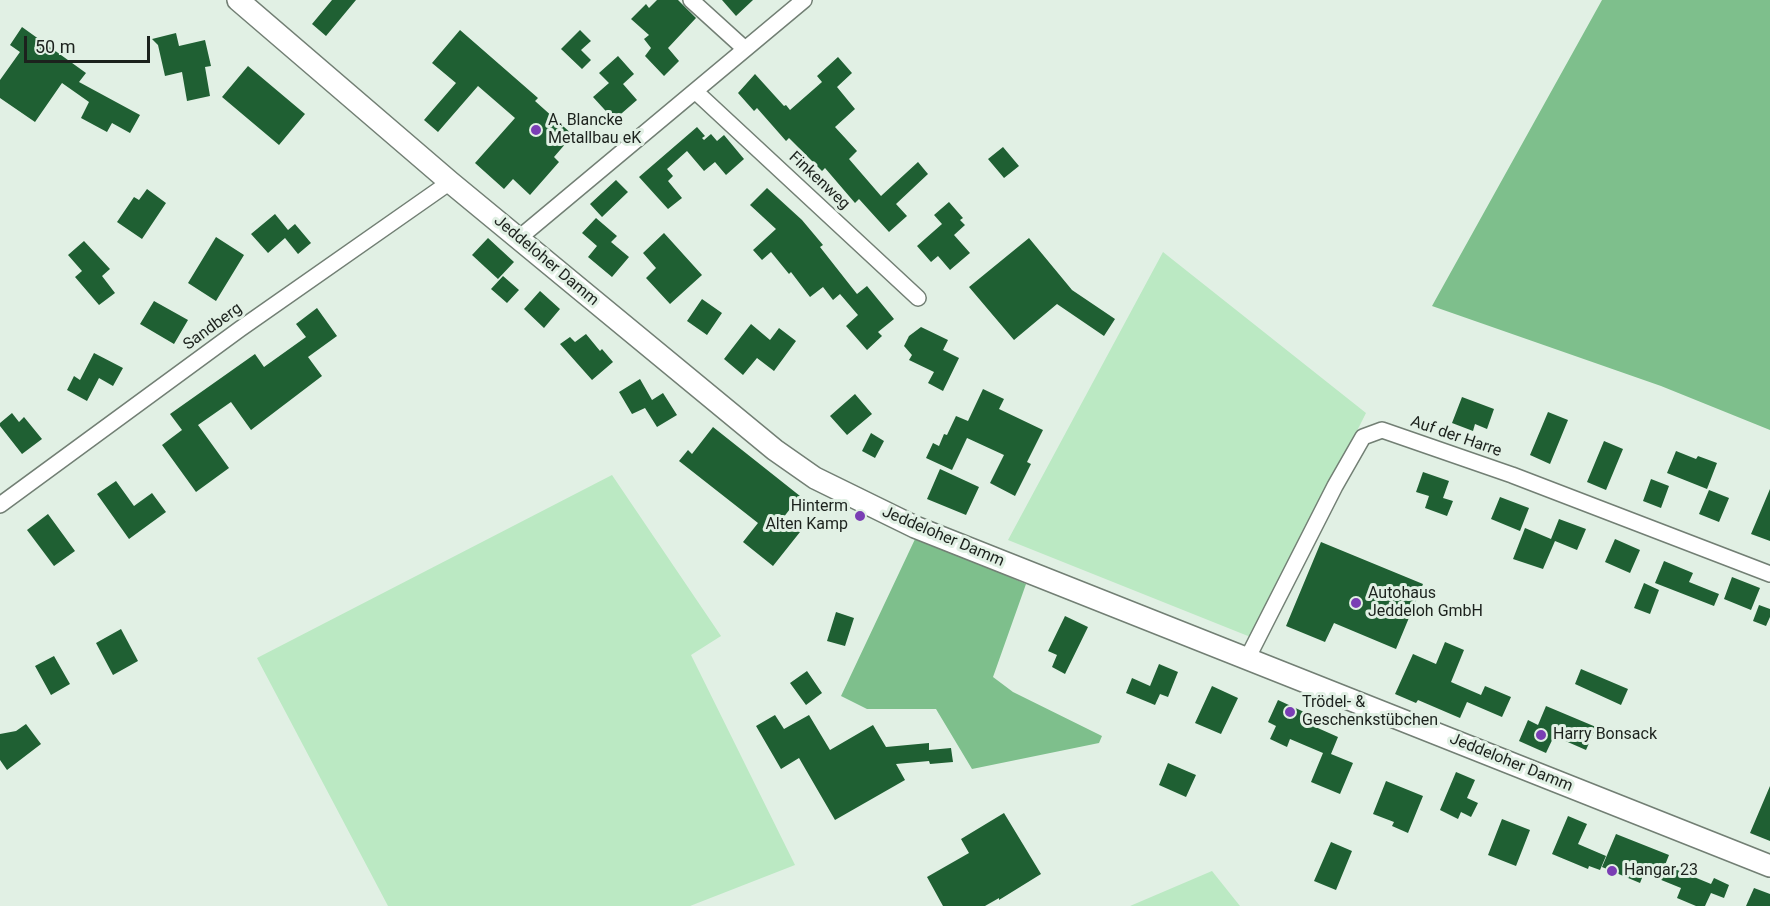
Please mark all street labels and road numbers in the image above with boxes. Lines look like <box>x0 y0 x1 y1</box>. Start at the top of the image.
street label: Finkenweg <box>785 148 853 214</box>
street label: Jeddeloher Damm <box>490 212 602 310</box>
street label: Sandberg <box>180 299 246 355</box>
street label: Auf der Harre <box>1408 412 1504 462</box>
street label: Jeddeloher Damm <box>879 503 1007 571</box>
street label: Jeddeloher Damm <box>1447 730 1575 796</box>

